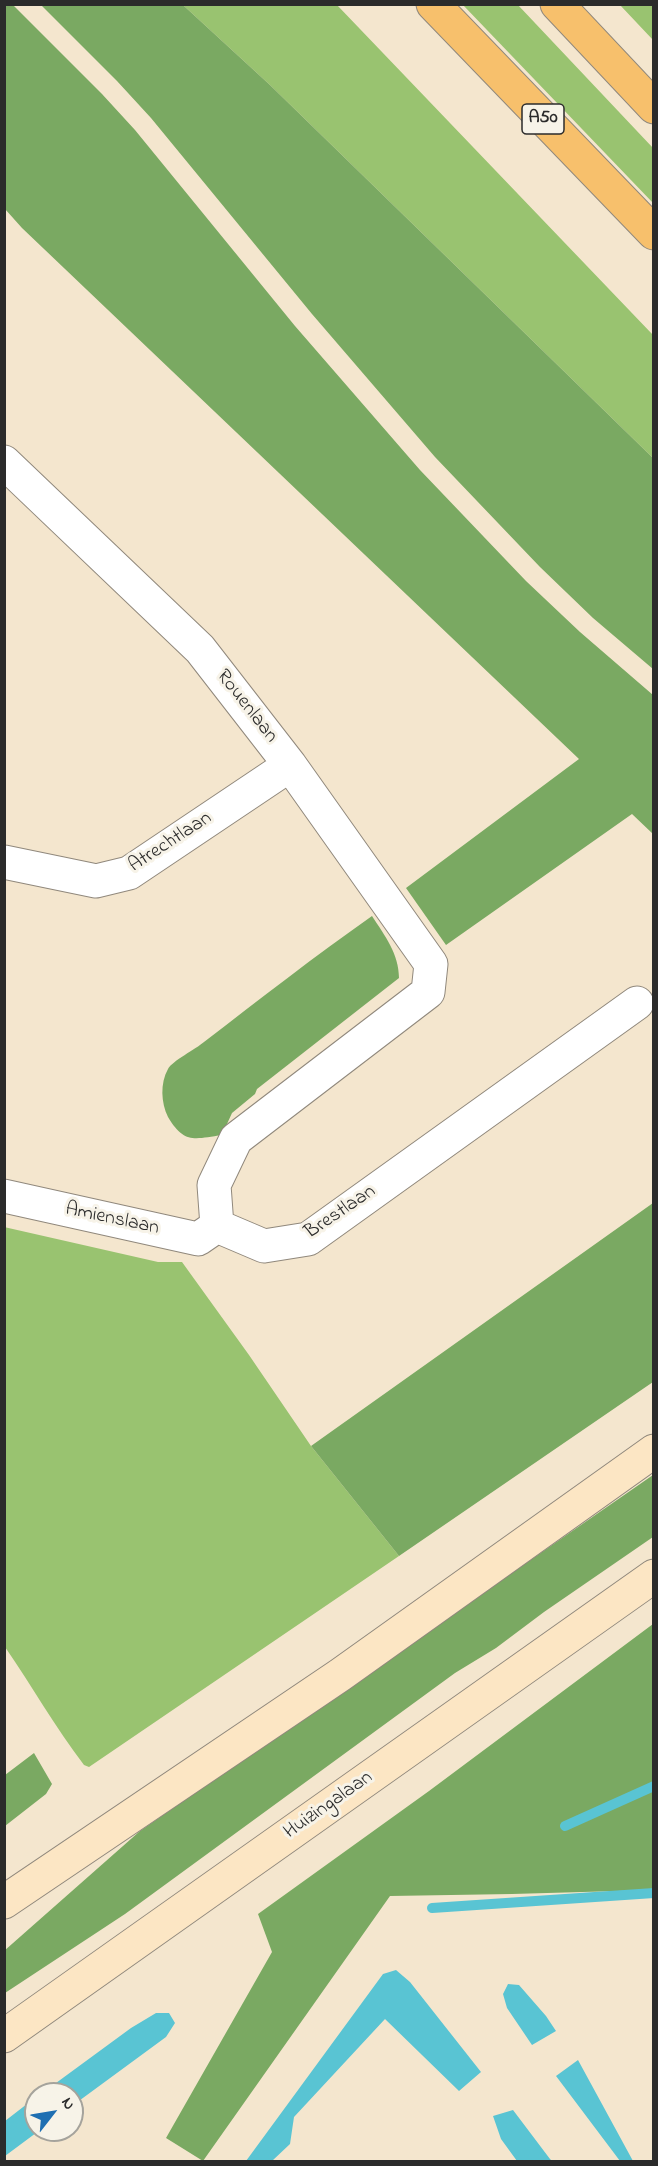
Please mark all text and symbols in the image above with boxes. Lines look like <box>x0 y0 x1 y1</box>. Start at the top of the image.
road number: A50 <box>522 104 564 134</box>
street label: Rouenlaan <box>210 666 282 748</box>
street label: Atrechtlaan <box>125 807 217 879</box>
street label: Brestlaan <box>301 1181 381 1245</box>
street label: Amienslaan <box>63 1198 161 1242</box>
street label: Huizingalaan <box>280 1767 378 1845</box>
north arrow <box>24 2082 84 2142</box>
text: N <box>55 2093 81 2115</box>

